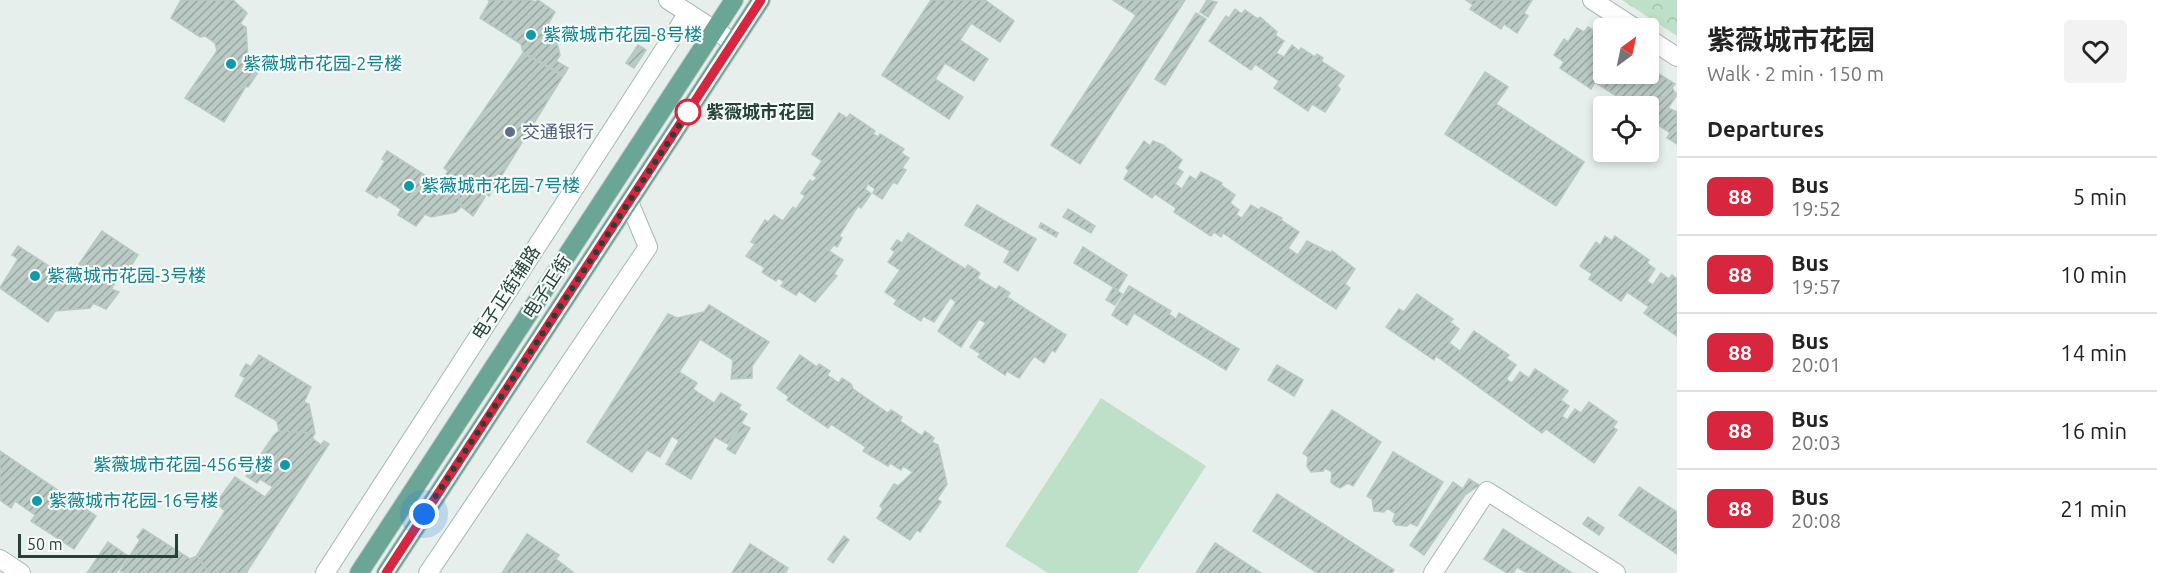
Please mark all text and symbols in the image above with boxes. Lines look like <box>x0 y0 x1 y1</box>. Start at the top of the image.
north arrow <box>1593 18 1659 84</box>
map controls <box>1593 18 1659 162</box>
button: heart <box>2064 20 2127 83</box>
place label: 紫薇城市花园-8号楼 <box>543 24 702 44</box>
text: 紫薇城市花园 <box>1707 24 1875 55</box>
marker: 紫薇城市花园-8号楼 <box>524 28 538 42</box>
place label: 紫薇城市花园-2号楼 <box>243 53 402 73</box>
marker: 紫薇城市花园-2号楼 <box>224 57 238 71</box>
text: Walk · 2 min · 150 m <box>1707 62 1884 85</box>
button: locate <box>1593 96 1659 162</box>
marker: 紫薇城市花园 <box>675 99 701 125</box>
place label: 紫薇城市花园 <box>706 101 814 121</box>
text: Departures <box>1707 116 1824 141</box>
place label: 交通银行 <box>522 121 594 141</box>
marker: 交通银行 <box>503 125 517 139</box>
text: Bus <box>1791 172 1829 197</box>
place label: 紫薇城市花园-7号楼 <box>421 175 580 195</box>
marker: 紫薇城市花园-7号楼 <box>402 179 416 193</box>
text: 88 <box>1728 184 1752 208</box>
text: 5 min <box>2073 184 2127 209</box>
text: 19:52 <box>1791 197 1841 220</box>
street label: 电子正街辅路 <box>467 242 543 343</box>
text: Bus <box>1791 250 1829 275</box>
street label: 电子正街 <box>518 251 574 322</box>
text: 88 <box>1728 262 1752 286</box>
text: 10 min <box>2060 262 2127 287</box>
place label: 紫薇城市花园-3号楼 <box>47 265 206 285</box>
marker: 紫薇城市花园-3号楼 <box>28 269 42 283</box>
text: 19:57 <box>1791 275 1841 298</box>
text: Bus <box>1791 328 1829 353</box>
text: 88 <box>1728 340 1752 364</box>
text: 14 min <box>2060 340 2127 365</box>
text: 20:01 <box>1791 353 1841 376</box>
text: Bus <box>1791 406 1829 431</box>
text: 88 <box>1728 418 1752 442</box>
text: 16 min <box>2060 418 2127 443</box>
text: 20:03 <box>1791 431 1841 454</box>
place label: 紫薇城市花园-456号楼 <box>93 454 273 474</box>
marker: 紫薇城市花园-456号楼 <box>278 458 292 472</box>
text: Bus <box>1791 484 1829 509</box>
place label: 紫薇城市花园-16号楼 <box>49 490 219 510</box>
marker: 紫薇城市花园-16号楼 <box>30 494 44 508</box>
text: 88 <box>1728 496 1752 520</box>
text: 21 min <box>2060 496 2127 521</box>
your location <box>409 499 439 529</box>
text: 20:08 <box>1791 509 1841 532</box>
scale bar <box>18 531 178 558</box>
text: 50 m <box>27 535 63 553</box>

